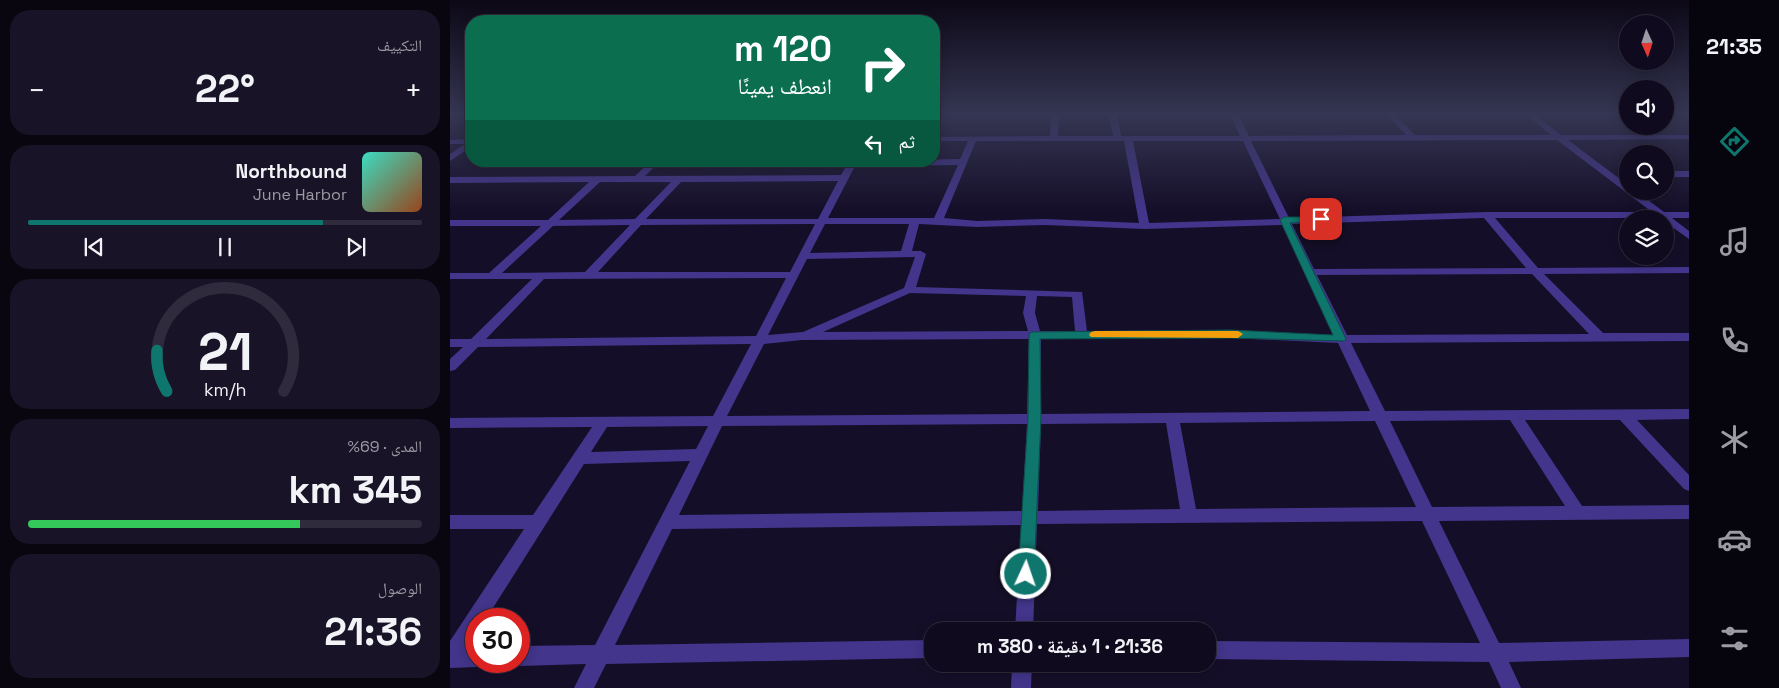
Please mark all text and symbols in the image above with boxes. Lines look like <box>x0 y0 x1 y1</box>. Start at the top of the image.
north arrow <box>1619 15 1674 70</box>
map controls <box>1619 15 1674 265</box>
text: 120 m <box>734 27 832 71</box>
text: 21:35 <box>1706 32 1762 60</box>
text: التكييف <box>377 35 422 56</box>
icon: right <box>850 35 915 100</box>
text: 22° <box>195 65 255 113</box>
text: − <box>28 72 45 108</box>
text: + <box>405 72 422 108</box>
text: انعطف يمينًا <box>738 72 832 100</box>
button: sound <box>1619 80 1674 135</box>
icon: directions <box>1717 124 1752 159</box>
text: ثم <box>898 129 915 154</box>
icon: left <box>860 130 888 158</box>
button: search <box>1619 145 1674 200</box>
text: Northbound <box>235 159 347 184</box>
text: June Harbor <box>253 184 347 205</box>
pin <box>1300 198 1342 240</box>
icon: arrive <box>1307 205 1335 233</box>
button: layers <box>1619 210 1674 265</box>
icon: music <box>1717 224 1752 259</box>
icon: previous <box>80 233 108 261</box>
icon: pause <box>211 233 239 261</box>
icon: next <box>342 233 370 261</box>
text: 21 <box>198 319 252 385</box>
icon: phone <box>1717 323 1752 358</box>
text: km/h <box>204 378 246 401</box>
icon: climate <box>1717 422 1752 457</box>
text: المدى · 69% <box>348 436 422 457</box>
text: 345 km <box>288 466 422 514</box>
icon: car <box>1717 522 1752 557</box>
position arrow <box>999 547 1051 599</box>
text: الوصول <box>378 578 422 599</box>
text: 21:36 <box>324 608 422 656</box>
speed limit sign: 30 <box>465 608 530 673</box>
icon: filters <box>1717 621 1752 656</box>
text: 21:36 · 1 دقيقة · 380 m <box>977 634 1163 659</box>

